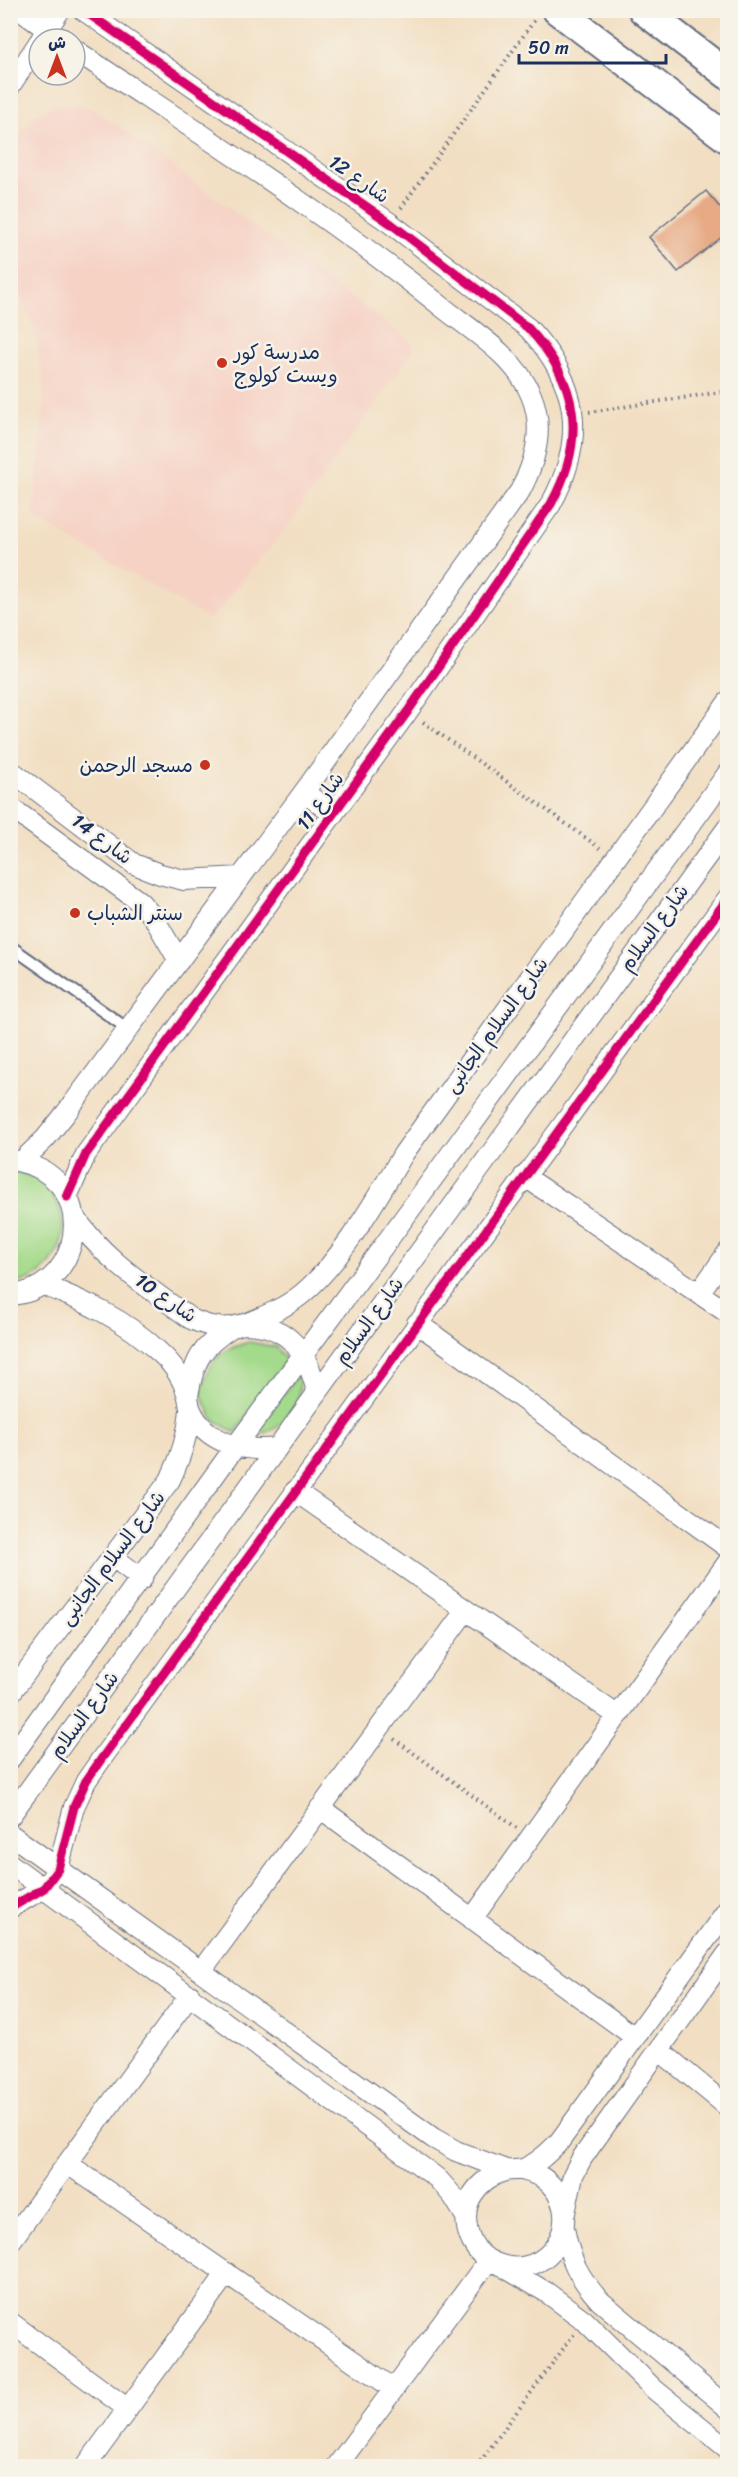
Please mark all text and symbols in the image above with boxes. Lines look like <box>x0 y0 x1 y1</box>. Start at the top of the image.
north arrow <box>27 27 87 87</box>
scale bar <box>519 27 666 65</box>
text: ش <box>48 28 66 57</box>
text: 50 m <box>528 32 569 64</box>
street label: شارع 12 <box>321 145 397 213</box>
place label: مدرسة كور ويست كولوج <box>232 335 338 393</box>
marker: مدرسة كور ويست كولوج <box>215 356 229 370</box>
place label: مسجد الرحمن <box>79 748 193 783</box>
marker: مسجد الرحمن <box>198 758 212 772</box>
street label: شارع 11 <box>287 764 353 838</box>
street label: شارع 14 <box>64 804 140 874</box>
street label: شارع السلام <box>610 876 698 980</box>
place label: سنتر الشباب <box>87 896 183 931</box>
marker: سنتر الشباب <box>68 906 82 920</box>
street label: شارع السلام الجانبى <box>434 949 558 1101</box>
street label: شارع 10 <box>127 1264 205 1332</box>
street label: شارع السلام <box>325 1269 413 1373</box>
street label: شارع السلام الجانبى <box>49 1483 175 1633</box>
street label: شارع السلام <box>40 1663 128 1767</box>

